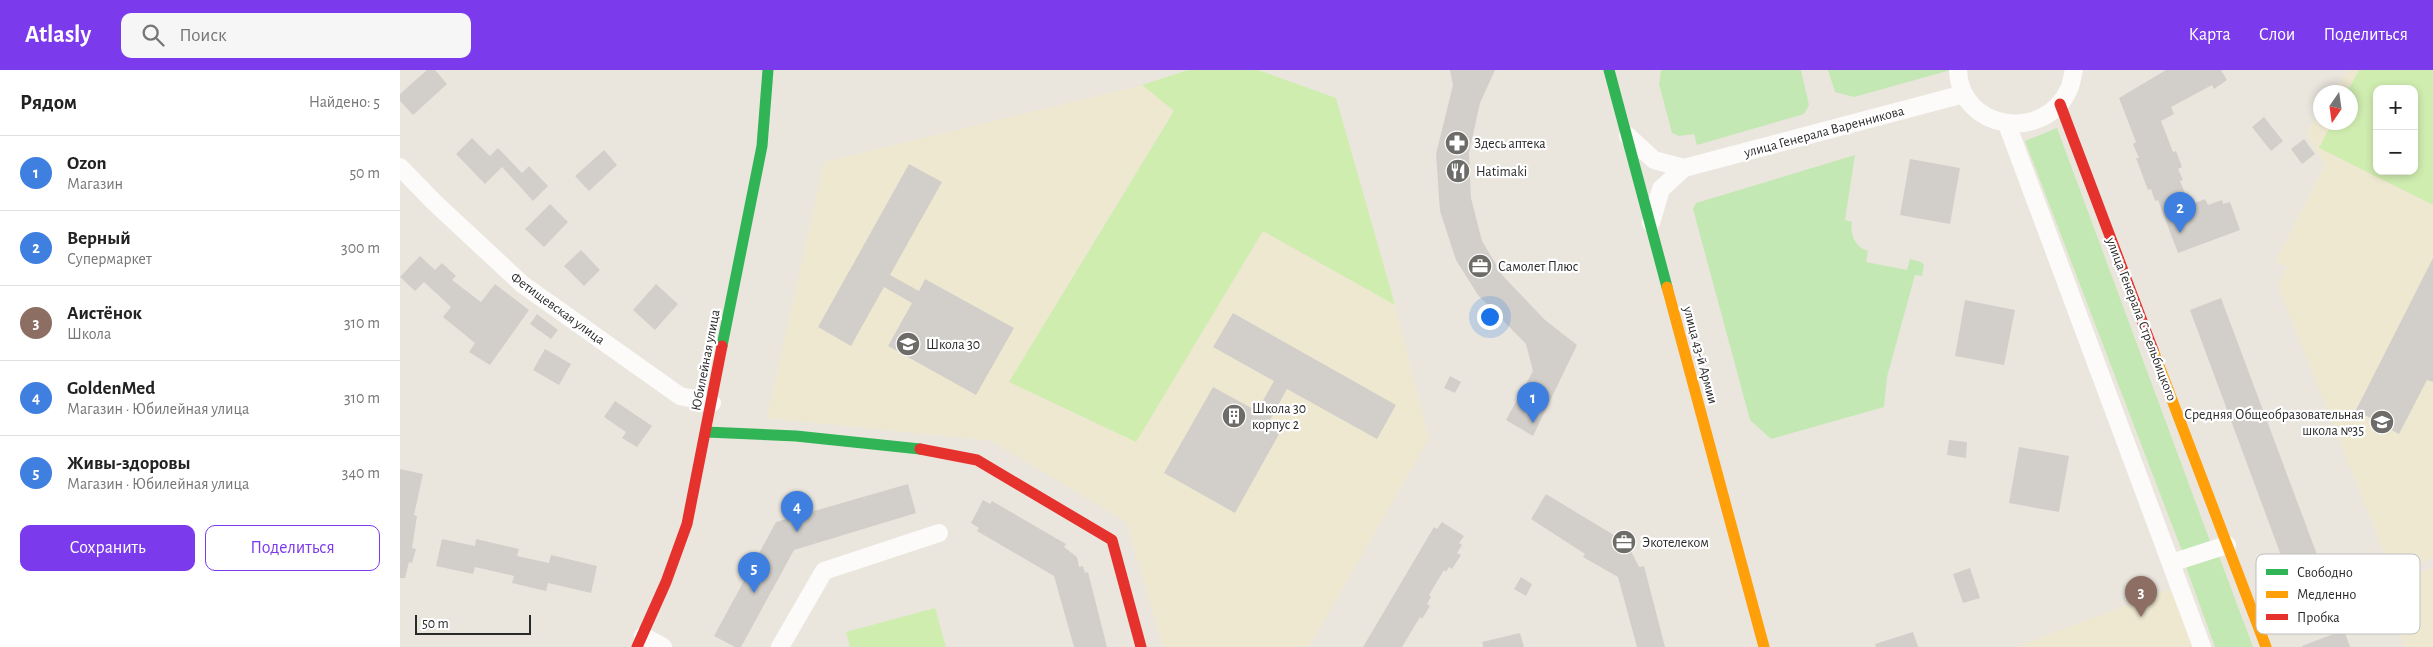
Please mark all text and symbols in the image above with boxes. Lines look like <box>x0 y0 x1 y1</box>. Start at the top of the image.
search box <box>121 13 471 58</box>
icon: search <box>139 21 167 49</box>
text: Atlasly <box>25 23 91 47</box>
text: Поиск <box>179 26 227 45</box>
text: Карта <box>2189 26 2231 44</box>
text: Слои <box>2259 26 2295 44</box>
text: Поделиться <box>2323 26 2408 44</box>
north arrow <box>2313 85 2358 130</box>
map controls <box>2373 85 2418 175</box>
button: + <box>2373 85 2418 130</box>
text: Рядом <box>20 92 77 113</box>
text: Найдено: 5 <box>309 94 380 110</box>
street label: улица Генерала Варенникова <box>1742 104 1906 160</box>
pharmacy icon: Здесь аптека <box>1444 130 1470 156</box>
button: − <box>2373 130 2418 175</box>
place label: Здесь аптека <box>1474 137 1546 151</box>
text: Ozon <box>67 154 106 173</box>
restaurant icon: Hatimaki <box>1445 158 1471 184</box>
text: 1 <box>33 165 39 181</box>
text: 50 m <box>349 165 380 181</box>
place label: Hatimaki <box>1476 165 1527 179</box>
text: Магазин <box>67 176 123 192</box>
pin: 2 <box>2164 192 2196 233</box>
text: Верный <box>67 229 131 248</box>
street label: улица Генерала Стрельбицкого <box>2103 235 2179 403</box>
text: 2 <box>32 240 40 256</box>
text: 300 m <box>341 240 380 256</box>
text: Супермаркет <box>67 251 152 267</box>
office icon: Самолет Плюс <box>1467 253 1493 279</box>
place label: Самолет Плюс <box>1498 260 1579 274</box>
street label: Фетищевская улица <box>508 270 608 348</box>
text: Аистёнок <box>67 304 142 323</box>
your location <box>1477 304 1503 330</box>
street label: улица 43-й Армии <box>1680 304 1720 406</box>
street label: Юбилейная улица <box>689 308 723 412</box>
text: 3 <box>33 315 39 331</box>
text: 310 m <box>344 315 380 331</box>
text: Школа <box>67 326 111 342</box>
school or university icon: Школа 30 <box>895 331 921 357</box>
place label: Школа 30 <box>926 338 980 352</box>
text: GoldenMed <box>67 379 155 398</box>
pin: 1 <box>1517 382 1549 423</box>
text: 4 <box>32 390 40 406</box>
text: 310 m <box>344 390 380 406</box>
text: Магазин · Юбилейная улица <box>67 401 249 417</box>
place label: Школа 30 корпус 2 <box>1252 402 1306 432</box>
building icon: Школа 30 корпус 2 <box>1221 403 1247 429</box>
place label: Средняя Общеобразовательная школа №35 <box>2184 408 2364 438</box>
school or university icon: Средняя Общеобразовательная школа №35 <box>2369 409 2395 435</box>
text: Живы-здоровы <box>67 454 191 473</box>
text: 5 <box>33 465 39 481</box>
text: 340 m <box>342 465 380 481</box>
text: Магазин · Юбилейная улица <box>67 476 249 492</box>
pin: 4 <box>781 491 813 532</box>
button: Сохранить <box>20 525 195 571</box>
button: Поделиться <box>205 525 380 571</box>
office icon: Экотелеком <box>1611 529 1637 555</box>
place label: Экотелеком <box>1642 536 1709 550</box>
pin: 5 <box>738 552 770 593</box>
legend <box>2256 554 2420 634</box>
text: Свободно <box>2297 566 2353 580</box>
pin: 3 <box>2125 576 2157 617</box>
text: Медленно <box>2297 588 2356 602</box>
text: Пробка <box>2297 611 2340 625</box>
scale bar <box>415 612 531 635</box>
text: 50 m <box>422 617 449 631</box>

